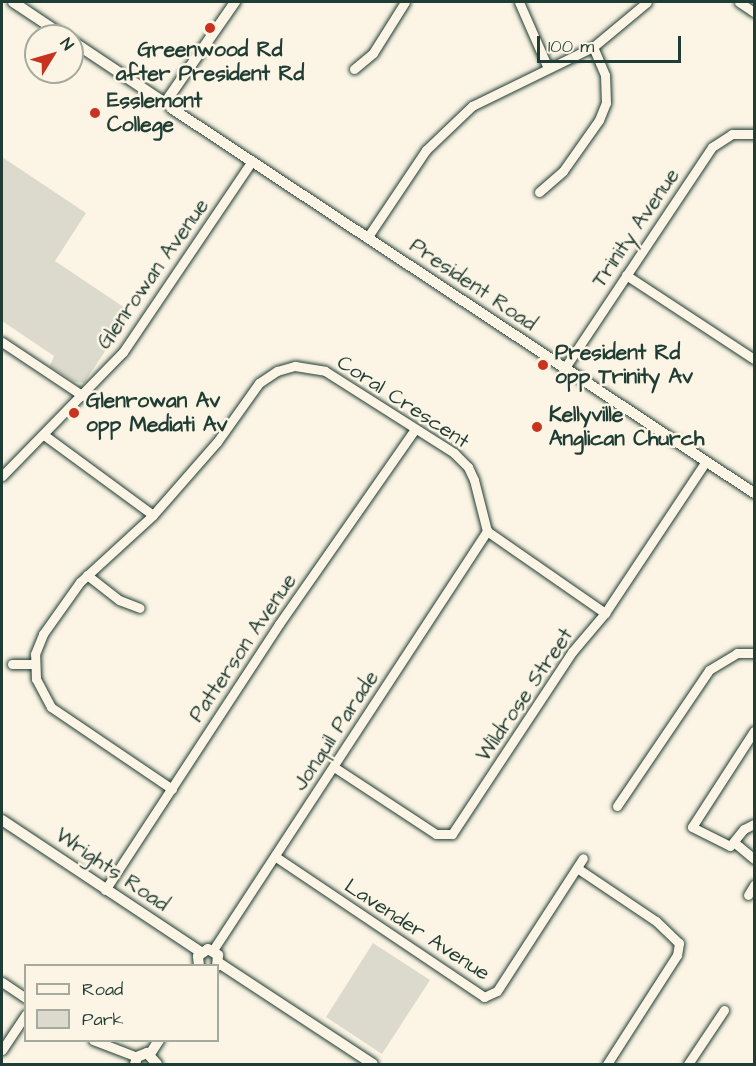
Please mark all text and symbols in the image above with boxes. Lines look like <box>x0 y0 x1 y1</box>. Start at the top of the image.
marker: Greenwood Rd after President Rd <box>203 21 217 35</box>
north arrow <box>24 24 84 84</box>
scale bar <box>540 24 684 62</box>
text: N <box>55 34 79 55</box>
text: 100 m <box>548 34 594 59</box>
place label: Greenwood Rd after President Rd <box>116 37 304 87</box>
place label: Esslemont College <box>107 88 202 138</box>
marker: Esslemont College <box>88 106 102 120</box>
street label: Trinity Avenue <box>587 164 685 292</box>
street label: Glenrowan Avenue <box>92 194 214 354</box>
street label: President Road <box>405 233 541 337</box>
place label: President Rd opp Trinity Av <box>555 340 693 390</box>
street label: Coral Crescent <box>332 350 474 454</box>
marker: President Rd opp Trinity Av <box>536 358 550 372</box>
place label: Glenrowan Av opp Mediati Av <box>86 388 227 438</box>
place label: Kellyville Anglican Church <box>549 402 704 452</box>
marker: Glenrowan Av opp Mediati Av <box>67 406 81 420</box>
marker: Kellyville Anglican Church <box>530 420 544 434</box>
street label: Patterson Avenue <box>184 569 302 727</box>
street label: Wildrose Street <box>471 624 579 766</box>
street label: Jonquil Parade <box>288 666 384 796</box>
street label: Wrights Road <box>50 823 174 917</box>
street label: Lavender Avenue <box>340 874 494 986</box>
legend <box>24 964 219 1042</box>
text: Road <box>82 977 123 1002</box>
text: Park <box>82 1007 124 1032</box>

